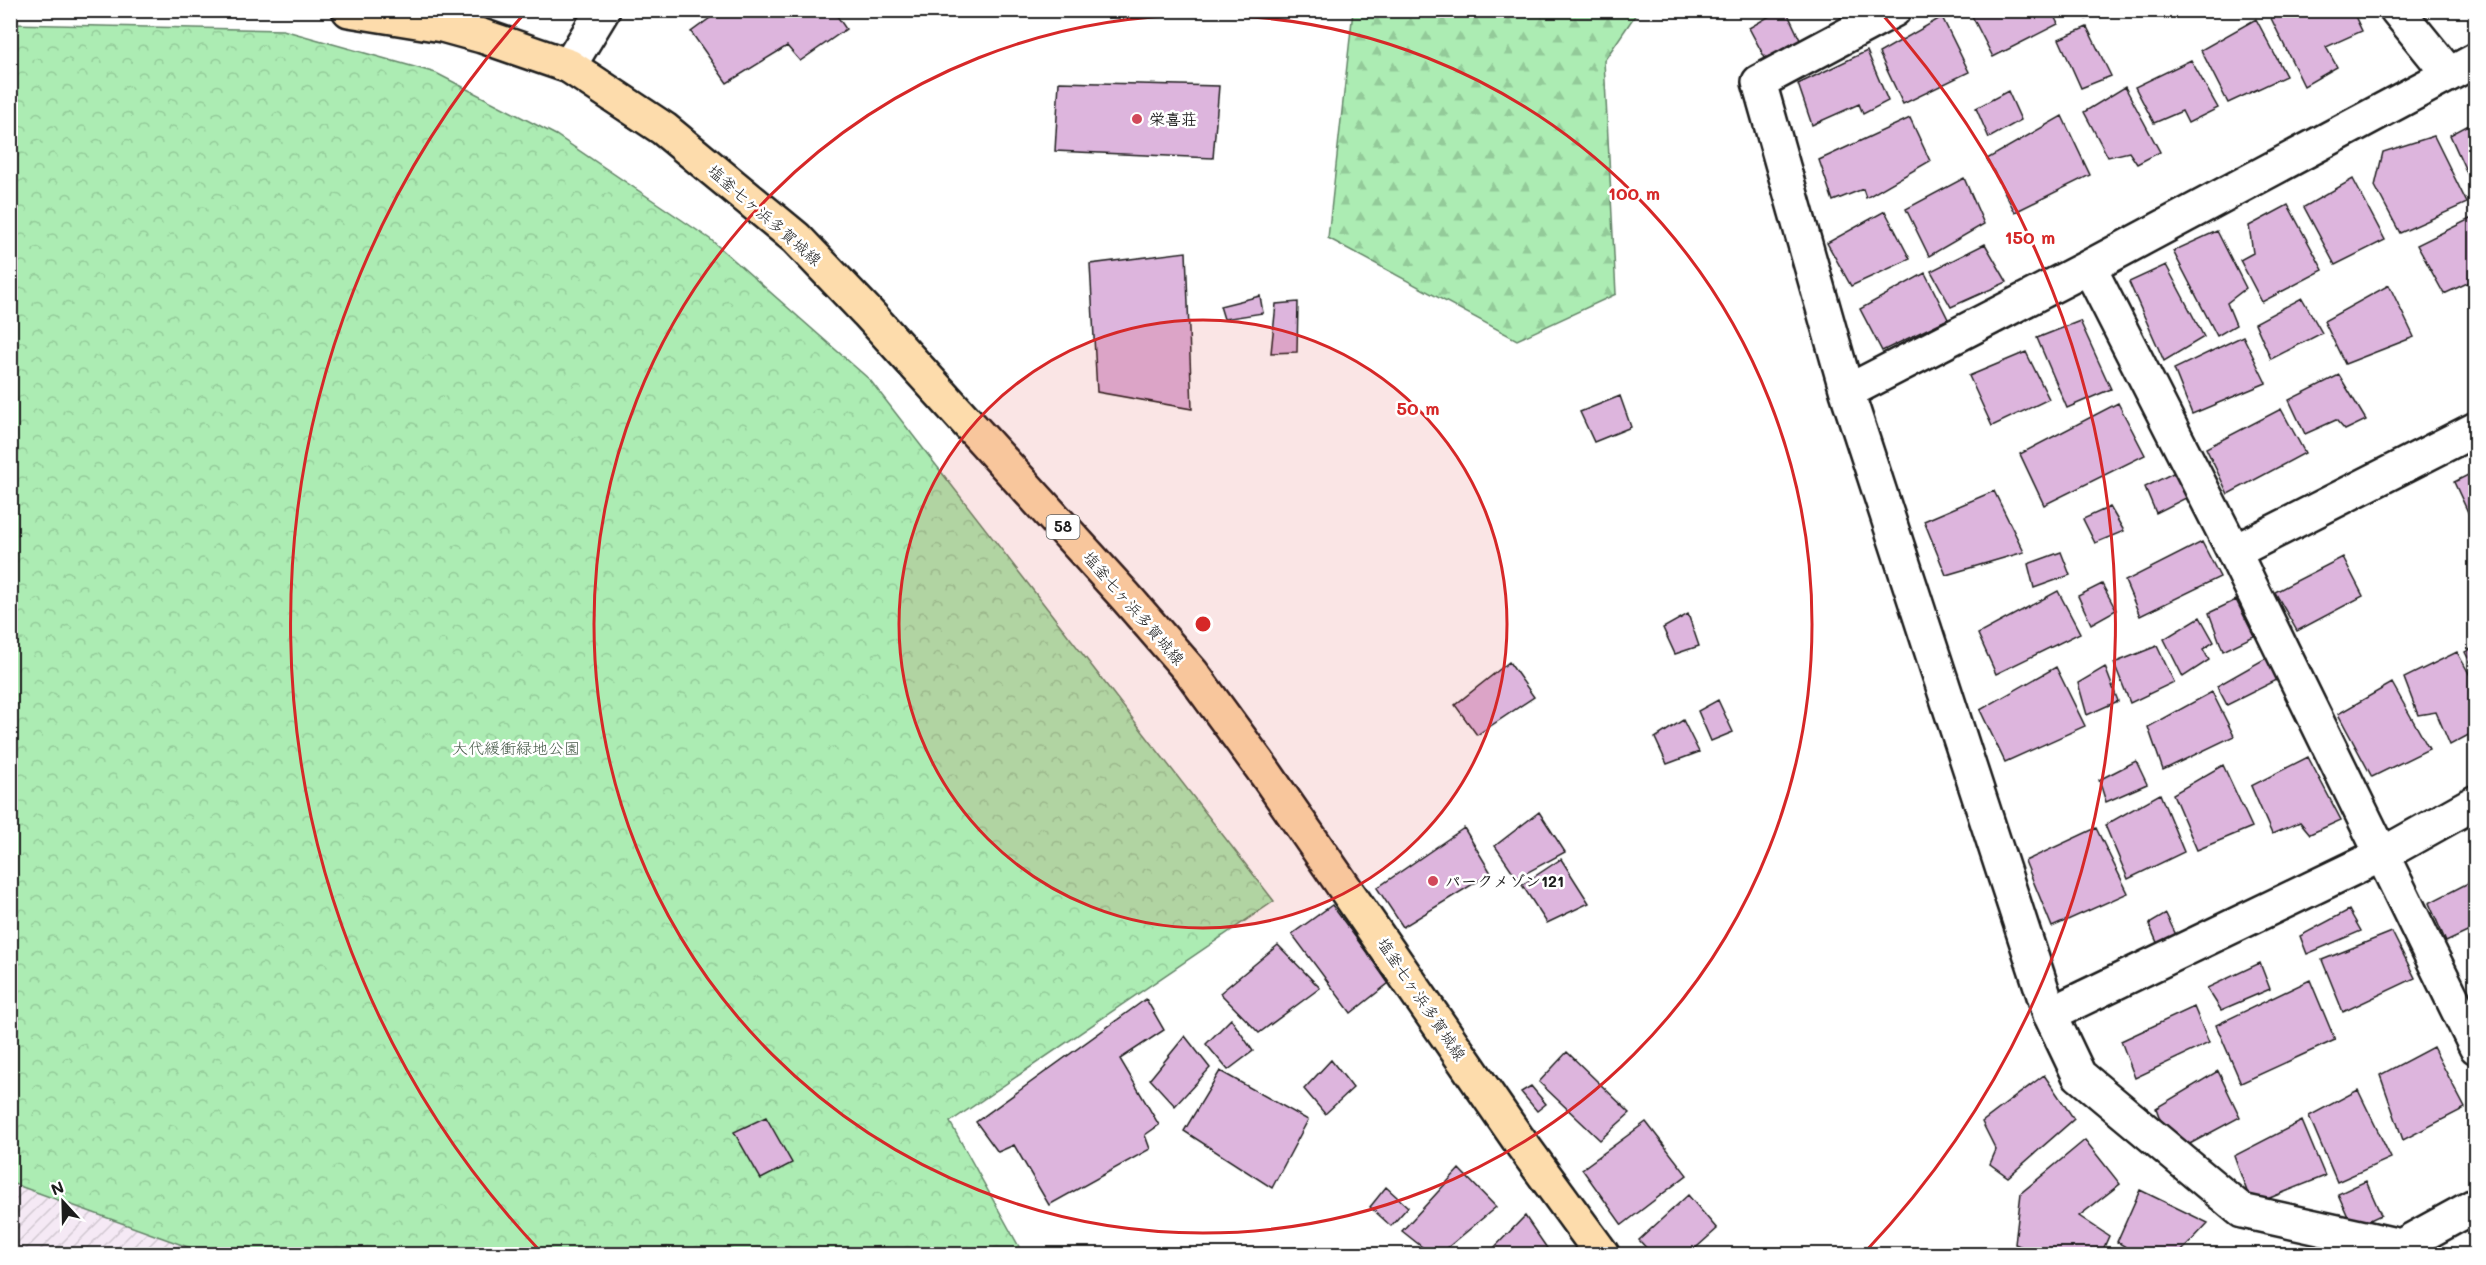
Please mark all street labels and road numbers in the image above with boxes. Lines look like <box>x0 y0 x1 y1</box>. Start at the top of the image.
street label: 塩釜七ヶ浜多賀城線 <box>704 159 827 270</box>
road number: 58 <box>1046 515 1080 539</box>
street label: 塩釜七ヶ浜多賀城線 <box>1079 546 1190 669</box>
street label: 塩釜七ヶ浜多賀城線 <box>1373 933 1471 1064</box>

